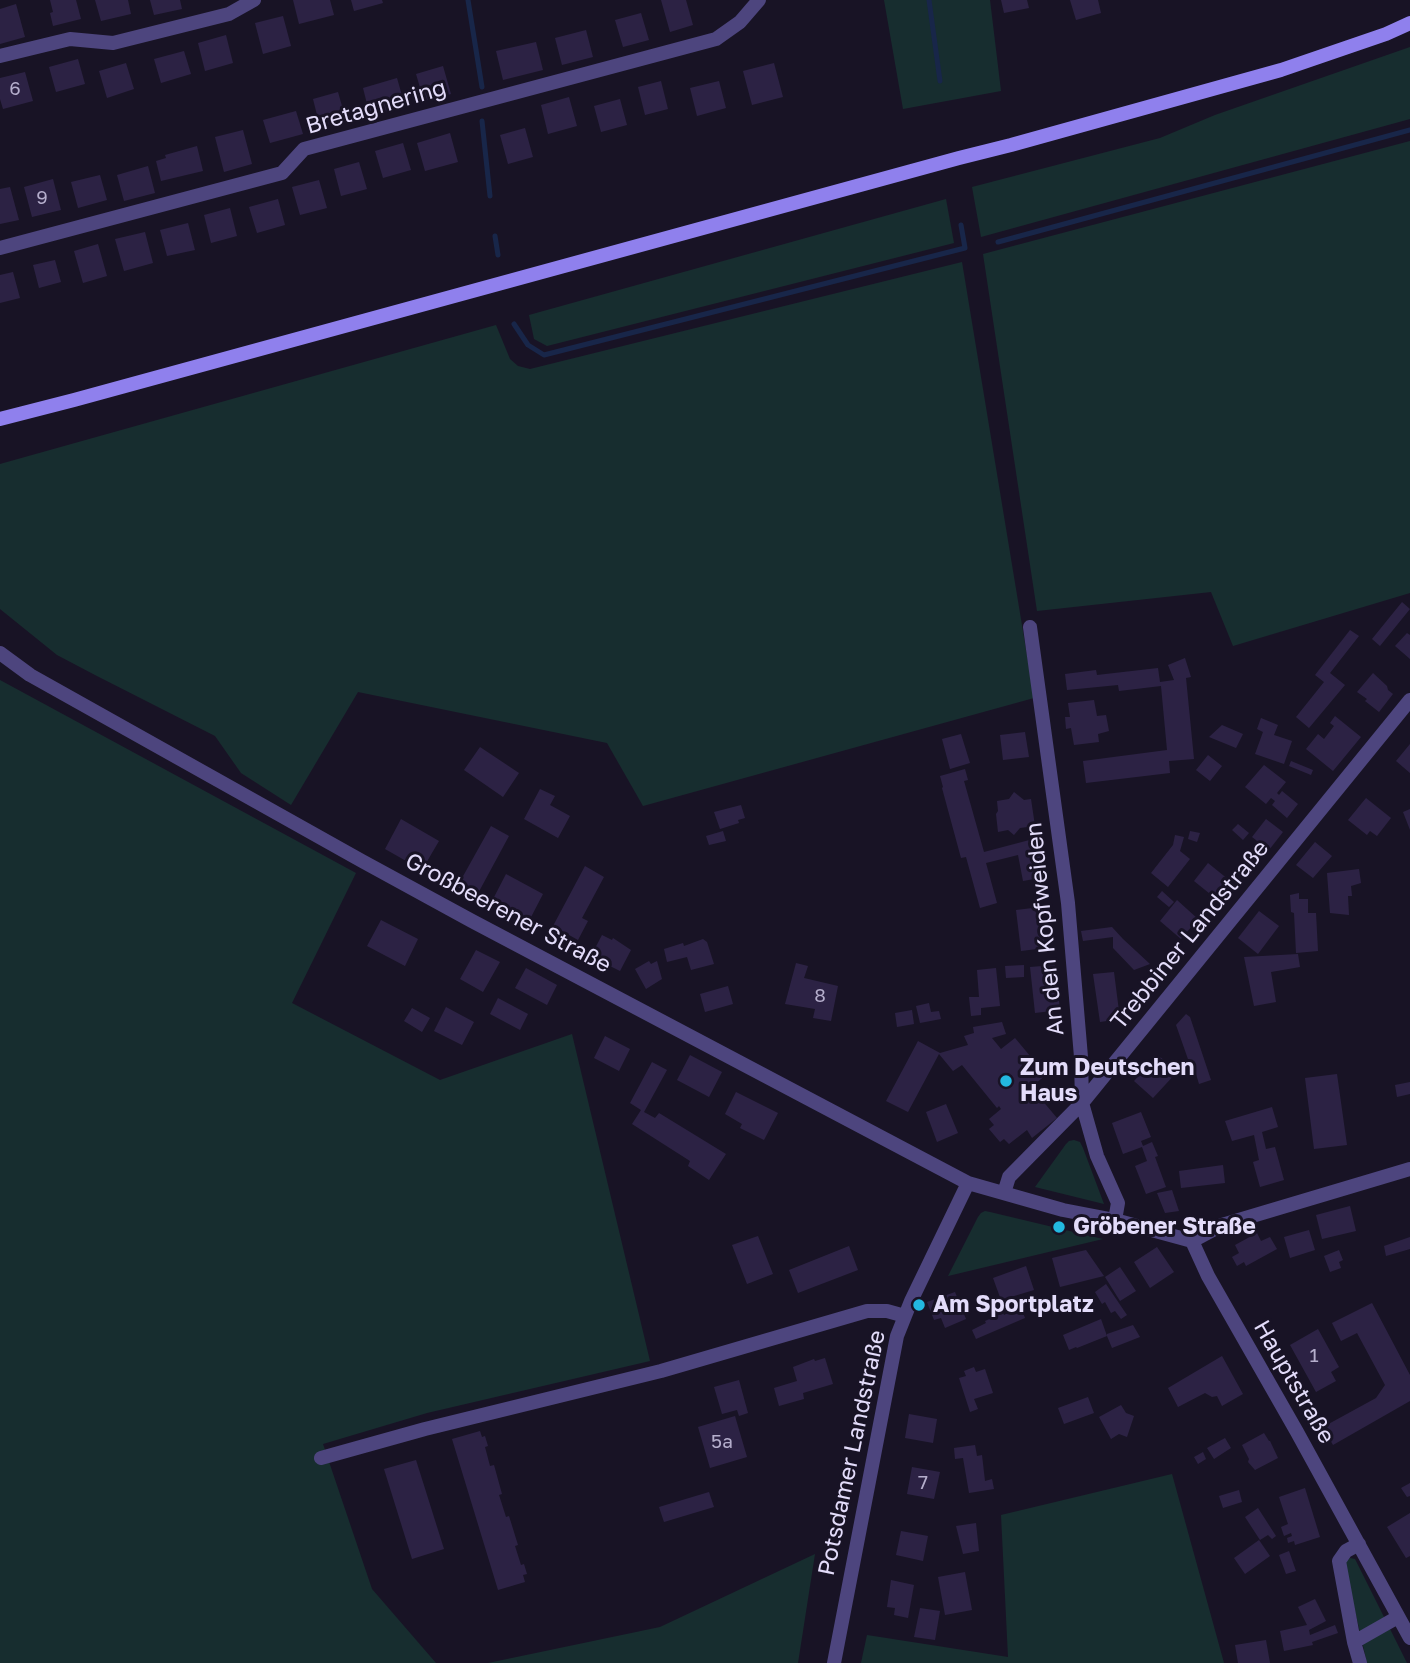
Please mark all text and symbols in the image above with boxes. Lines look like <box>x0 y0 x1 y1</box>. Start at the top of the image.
street label: Bretagnering <box>303 74 449 140</box>
house number: 6 <box>9 78 21 100</box>
house number: 9 <box>36 187 48 209</box>
street label: An den Kopfweiden <box>1020 821 1070 1037</box>
street label: Trebbiner Landstraße <box>1105 835 1275 1035</box>
street label: Großbeerener Straße <box>400 847 616 979</box>
house number: 8 <box>814 985 826 1007</box>
place label: Zum Deutschen Haus <box>1020 1054 1194 1108</box>
marker: Zum Deutschen Haus <box>998 1073 1014 1089</box>
place label: Gröbener Straße <box>1073 1213 1256 1241</box>
marker: Gröbener Straße <box>1051 1219 1067 1235</box>
place label: Am Sportplatz <box>933 1291 1094 1319</box>
marker: Am Sportplatz <box>911 1297 927 1313</box>
street label: Hauptstraße <box>1248 1316 1340 1448</box>
street label: Potsdamer Landstraße <box>813 1328 891 1578</box>
house number: 1 <box>1309 1345 1319 1367</box>
house number: 5a <box>711 1431 733 1453</box>
house number: 7 <box>918 1472 928 1494</box>

